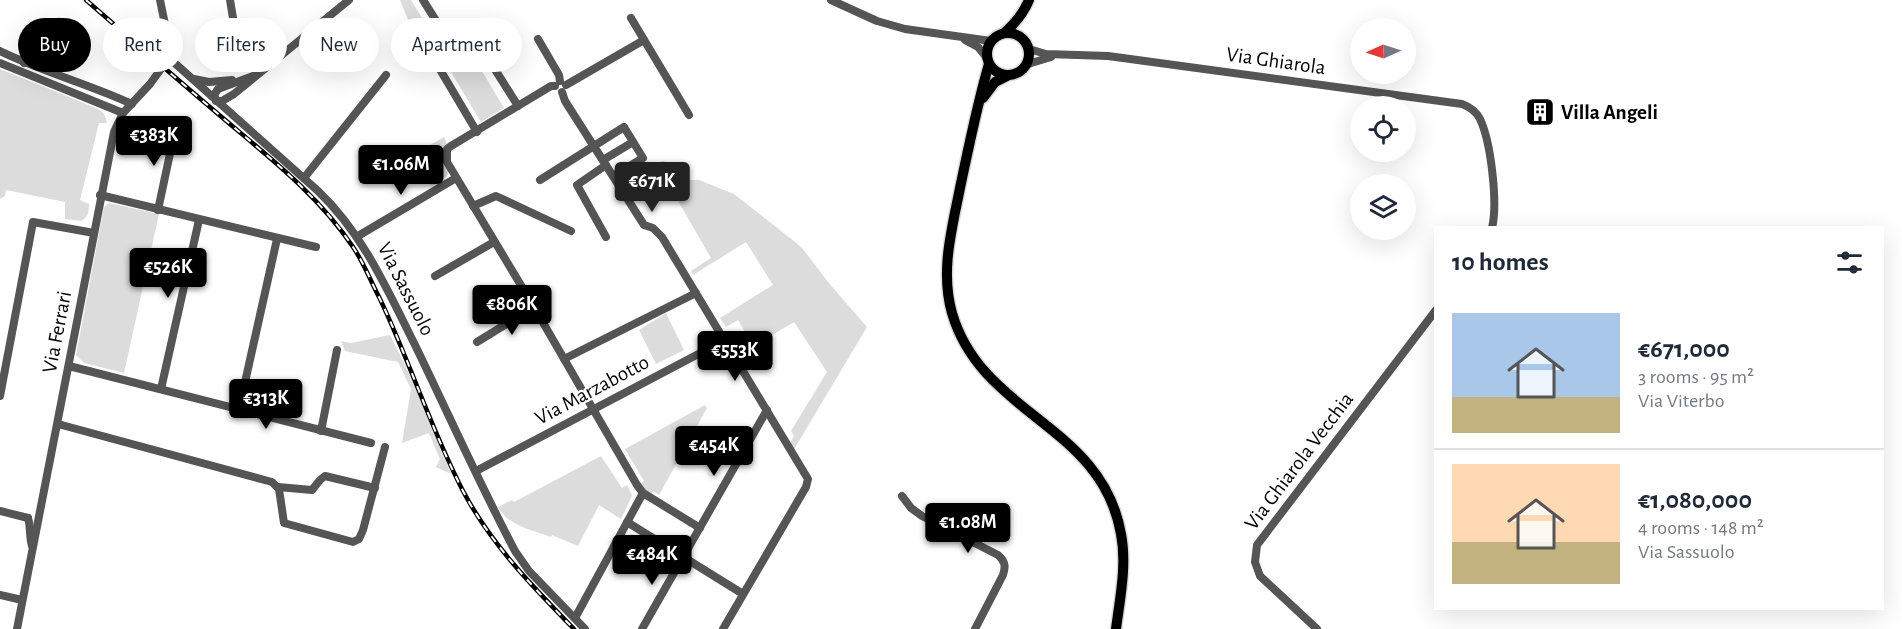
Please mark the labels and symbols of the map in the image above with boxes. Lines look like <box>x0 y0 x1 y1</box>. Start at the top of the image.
north arrow <box>1350 18 1416 84</box>
street label: Via Ghiarola <box>1225 44 1327 78</box>
building icon: Villa Angeli <box>1524 96 1556 128</box>
place label: Villa Angeli <box>1561 102 1658 123</box>
pin: €383K <box>112 116 196 167</box>
pin: €1.06M <box>352 145 450 196</box>
pin: €671K <box>610 162 694 213</box>
street label: Via Sassuolo <box>374 239 438 339</box>
pin: €526K <box>126 248 210 299</box>
pin: €806K <box>470 285 554 336</box>
street label: Via Ferrari <box>39 289 75 375</box>
pin: €553K <box>693 331 777 382</box>
street label: Via Marzabotto <box>532 351 652 429</box>
pin: €313K <box>224 379 308 430</box>
street label: Via Ghiarola Vecchia <box>1241 388 1357 534</box>
pin: €454K <box>672 426 756 477</box>
pin: €1.08M <box>919 503 1017 554</box>
pin: €484K <box>610 535 694 586</box>

